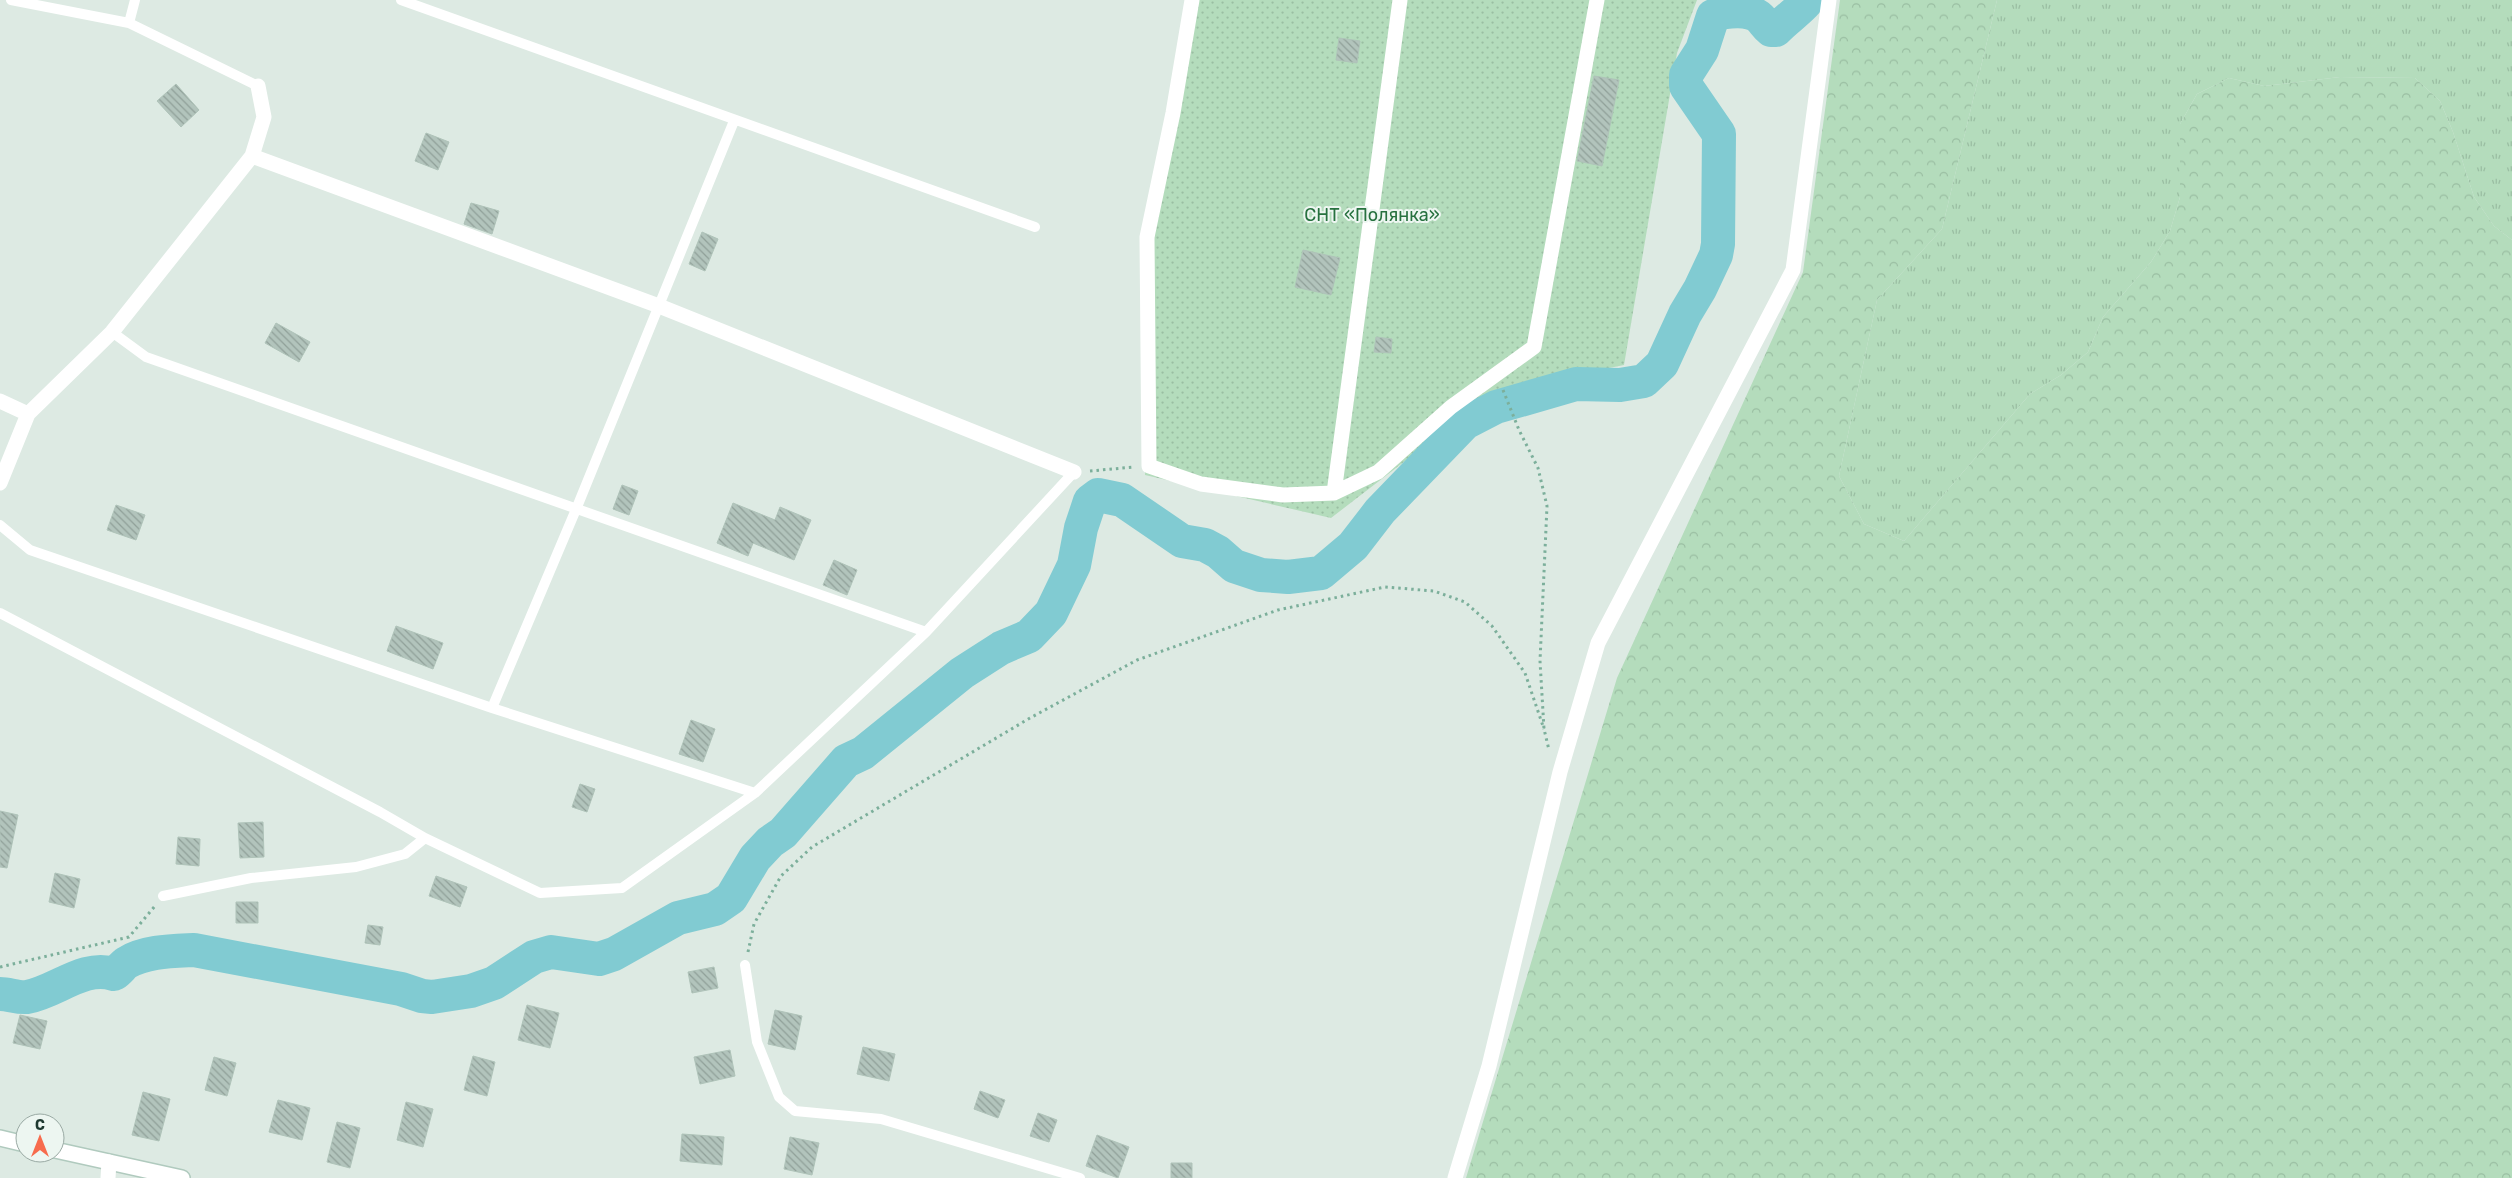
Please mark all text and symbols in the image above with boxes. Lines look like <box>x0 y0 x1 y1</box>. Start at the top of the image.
park label: СНТ «Полянка» <box>1304 204 1440 226</box>
north arrow <box>15 1113 65 1163</box>
text: С <box>35 1117 45 1134</box>

